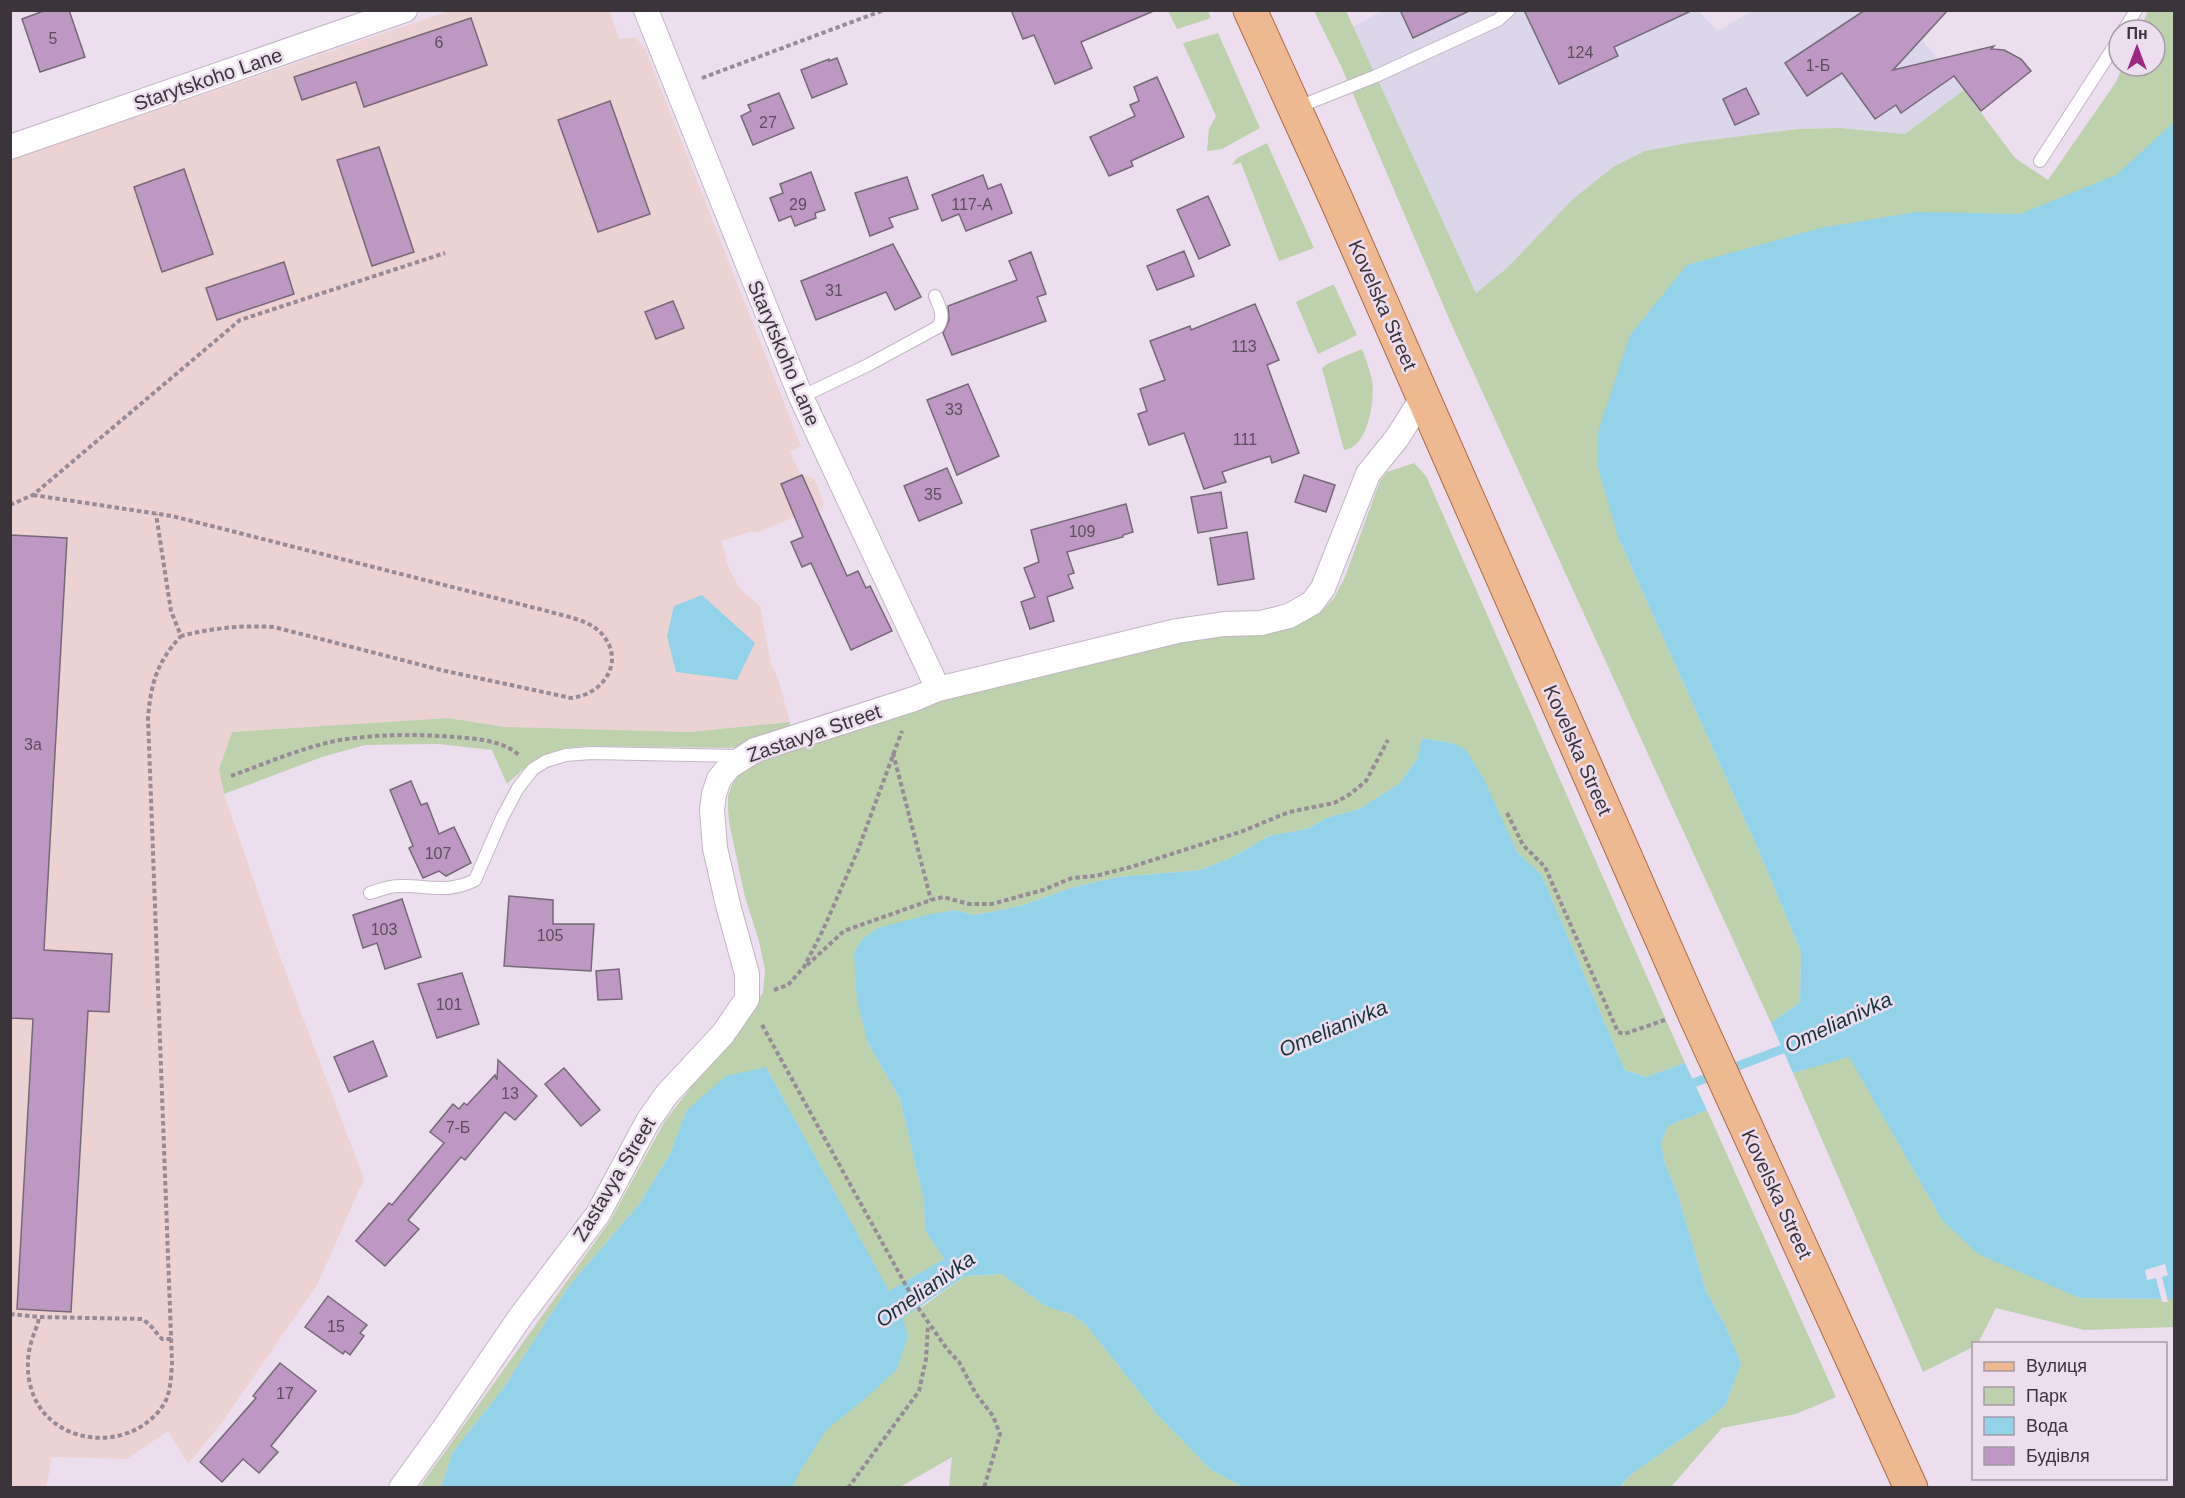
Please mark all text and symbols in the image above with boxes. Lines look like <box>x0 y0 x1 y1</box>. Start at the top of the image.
north arrow <box>2107 18 2167 78</box>
text: Пн <box>2126 25 2148 42</box>
house number: 5 <box>49 30 58 47</box>
house number: 6 <box>435 34 444 51</box>
street label: Starytskoho Lane <box>131 43 285 115</box>
house number: 124 <box>1567 44 1593 61</box>
house number: 1-Б <box>1806 57 1830 74</box>
house number: 27 <box>759 114 777 131</box>
house number: 29 <box>789 196 807 213</box>
house number: 117-А <box>951 196 993 213</box>
street label: Kovelska Street <box>1344 237 1422 374</box>
street label: Starytskoho Lane <box>743 277 825 429</box>
house number: 31 <box>825 282 843 299</box>
house number: 113 <box>1231 338 1257 355</box>
house number: 33 <box>945 401 963 418</box>
house number: 111 <box>1233 431 1257 448</box>
house number: 35 <box>924 486 942 503</box>
house number: 109 <box>1069 523 1095 540</box>
street label: Kovelska Street <box>1539 682 1617 819</box>
street label: Zastavya Street <box>744 700 884 766</box>
house number: 3а <box>24 736 42 753</box>
house number: 107 <box>425 845 451 862</box>
house number: 103 <box>371 921 397 938</box>
house number: 105 <box>537 927 563 944</box>
water label: Omelianivka <box>1781 987 1895 1057</box>
water label: Omelianivka <box>1275 995 1391 1061</box>
house number: 101 <box>436 996 462 1013</box>
house number: 13 <box>501 1085 519 1102</box>
street label: Zastavya Street <box>569 1113 660 1245</box>
house number: 7-Б <box>446 1119 470 1136</box>
street label: Kovelska Street <box>1737 1126 1817 1263</box>
water label: Omelianivka <box>871 1246 979 1332</box>
house number: 15 <box>327 1318 345 1335</box>
legend <box>1972 1342 2167 1480</box>
text: Вулиця <box>2026 1356 2087 1376</box>
house number: 17 <box>276 1385 294 1402</box>
text: Парк <box>2026 1386 2067 1406</box>
text: Вода <box>2026 1416 2069 1436</box>
text: Будівля <box>2026 1446 2090 1466</box>

